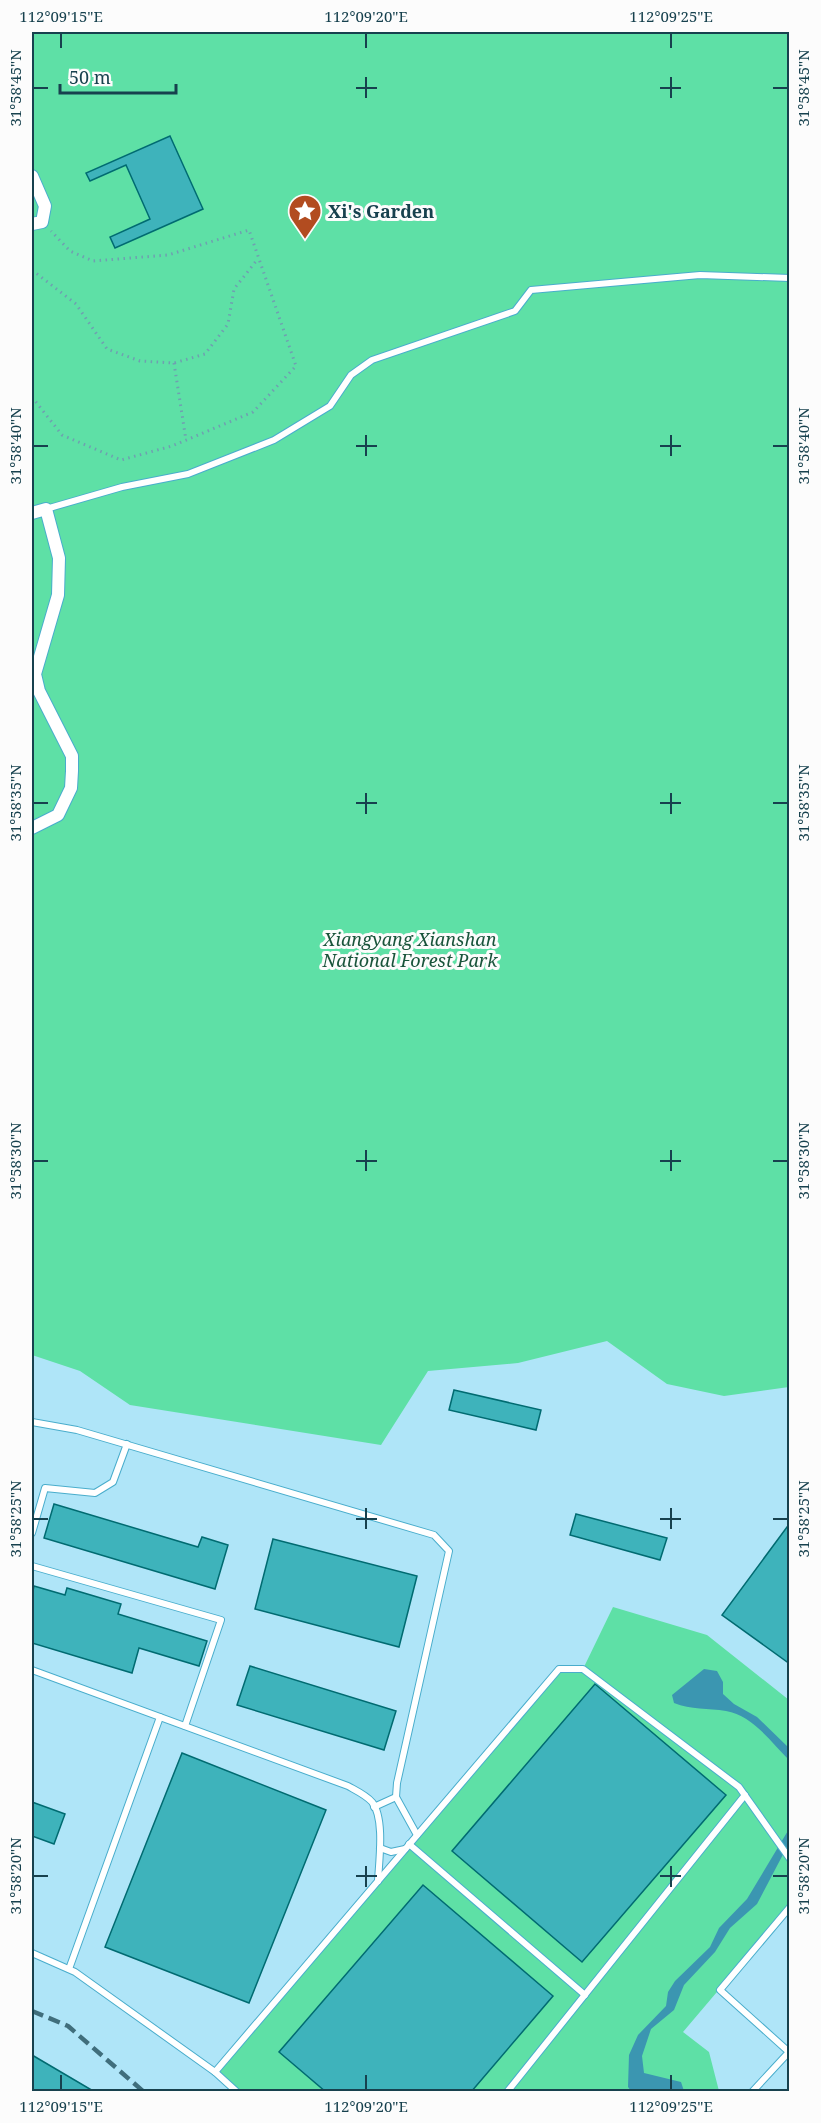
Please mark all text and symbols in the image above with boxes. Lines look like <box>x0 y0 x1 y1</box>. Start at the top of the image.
text: 112°09'15"E <box>19 6 103 26</box>
text: 112°09'20"E <box>324 6 408 26</box>
text: 112°09'25"E <box>629 6 713 26</box>
text: 31°58'45"N <box>5 49 25 127</box>
text: 31°58'45"N <box>793 49 813 127</box>
scale bar <box>60 57 176 95</box>
text: 50 m <box>69 65 111 89</box>
place icon: Xi's Garden <box>287 193 323 240</box>
place label: Xi's Garden <box>328 199 434 223</box>
text: 31°58'40"N <box>5 407 25 485</box>
text: 31°58'40"N <box>793 407 813 485</box>
text: 31°58'35"N <box>5 764 25 842</box>
text: 31°58'35"N <box>793 764 813 842</box>
park label: Xiangyang Xianshan National Forest Park <box>321 927 498 972</box>
text: 31°58'30"N <box>5 1122 25 1200</box>
text: 31°58'30"N <box>793 1122 813 1200</box>
text: 31°58'25"N <box>5 1480 25 1558</box>
text: 31°58'25"N <box>793 1480 813 1558</box>
text: 31°58'20"N <box>5 1837 25 1915</box>
text: 31°58'20"N <box>793 1837 813 1915</box>
text: 112°09'15"E <box>19 2096 103 2116</box>
text: 112°09'20"E <box>324 2096 408 2116</box>
text: 112°09'25"E <box>629 2096 713 2116</box>

